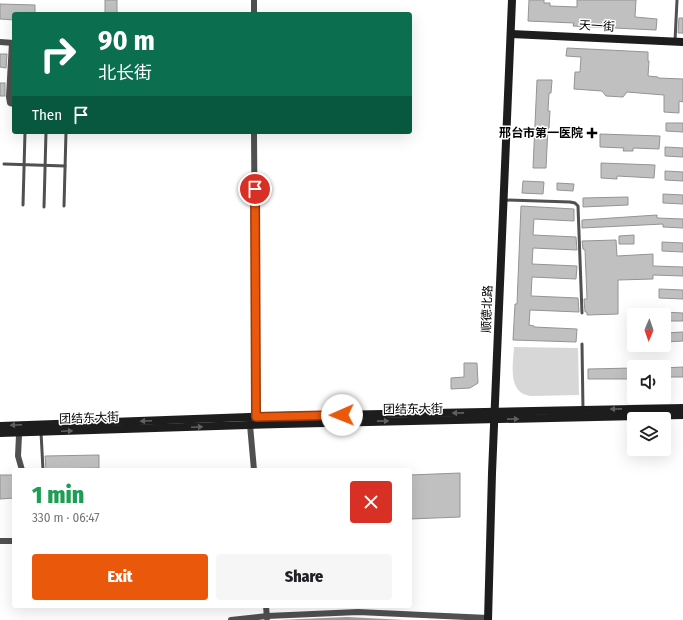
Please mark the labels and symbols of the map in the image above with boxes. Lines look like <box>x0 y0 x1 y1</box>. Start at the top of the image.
street label: 天一街 <box>579 18 615 34</box>
place label: 邢台市第一医院 <box>499 126 583 140</box>
marker: 邢台市第一医院 <box>586 127 598 139</box>
pin <box>238 172 272 206</box>
street label: 顺德北路 <box>479 285 495 333</box>
north arrow <box>627 308 671 352</box>
position arrow <box>321 394 363 436</box>
street label: 团结东大街 <box>383 401 443 417</box>
one-way arrow <box>609 406 622 412</box>
one-way arrow <box>452 409 464 416</box>
street label: 团结东大街 <box>59 410 119 426</box>
one-way arrow <box>507 416 520 422</box>
one-way arrow <box>139 418 152 424</box>
one-way arrow <box>377 418 389 425</box>
one-way arrow <box>10 422 22 429</box>
one-way arrow <box>191 423 203 430</box>
one-way arrow <box>61 428 74 434</box>

